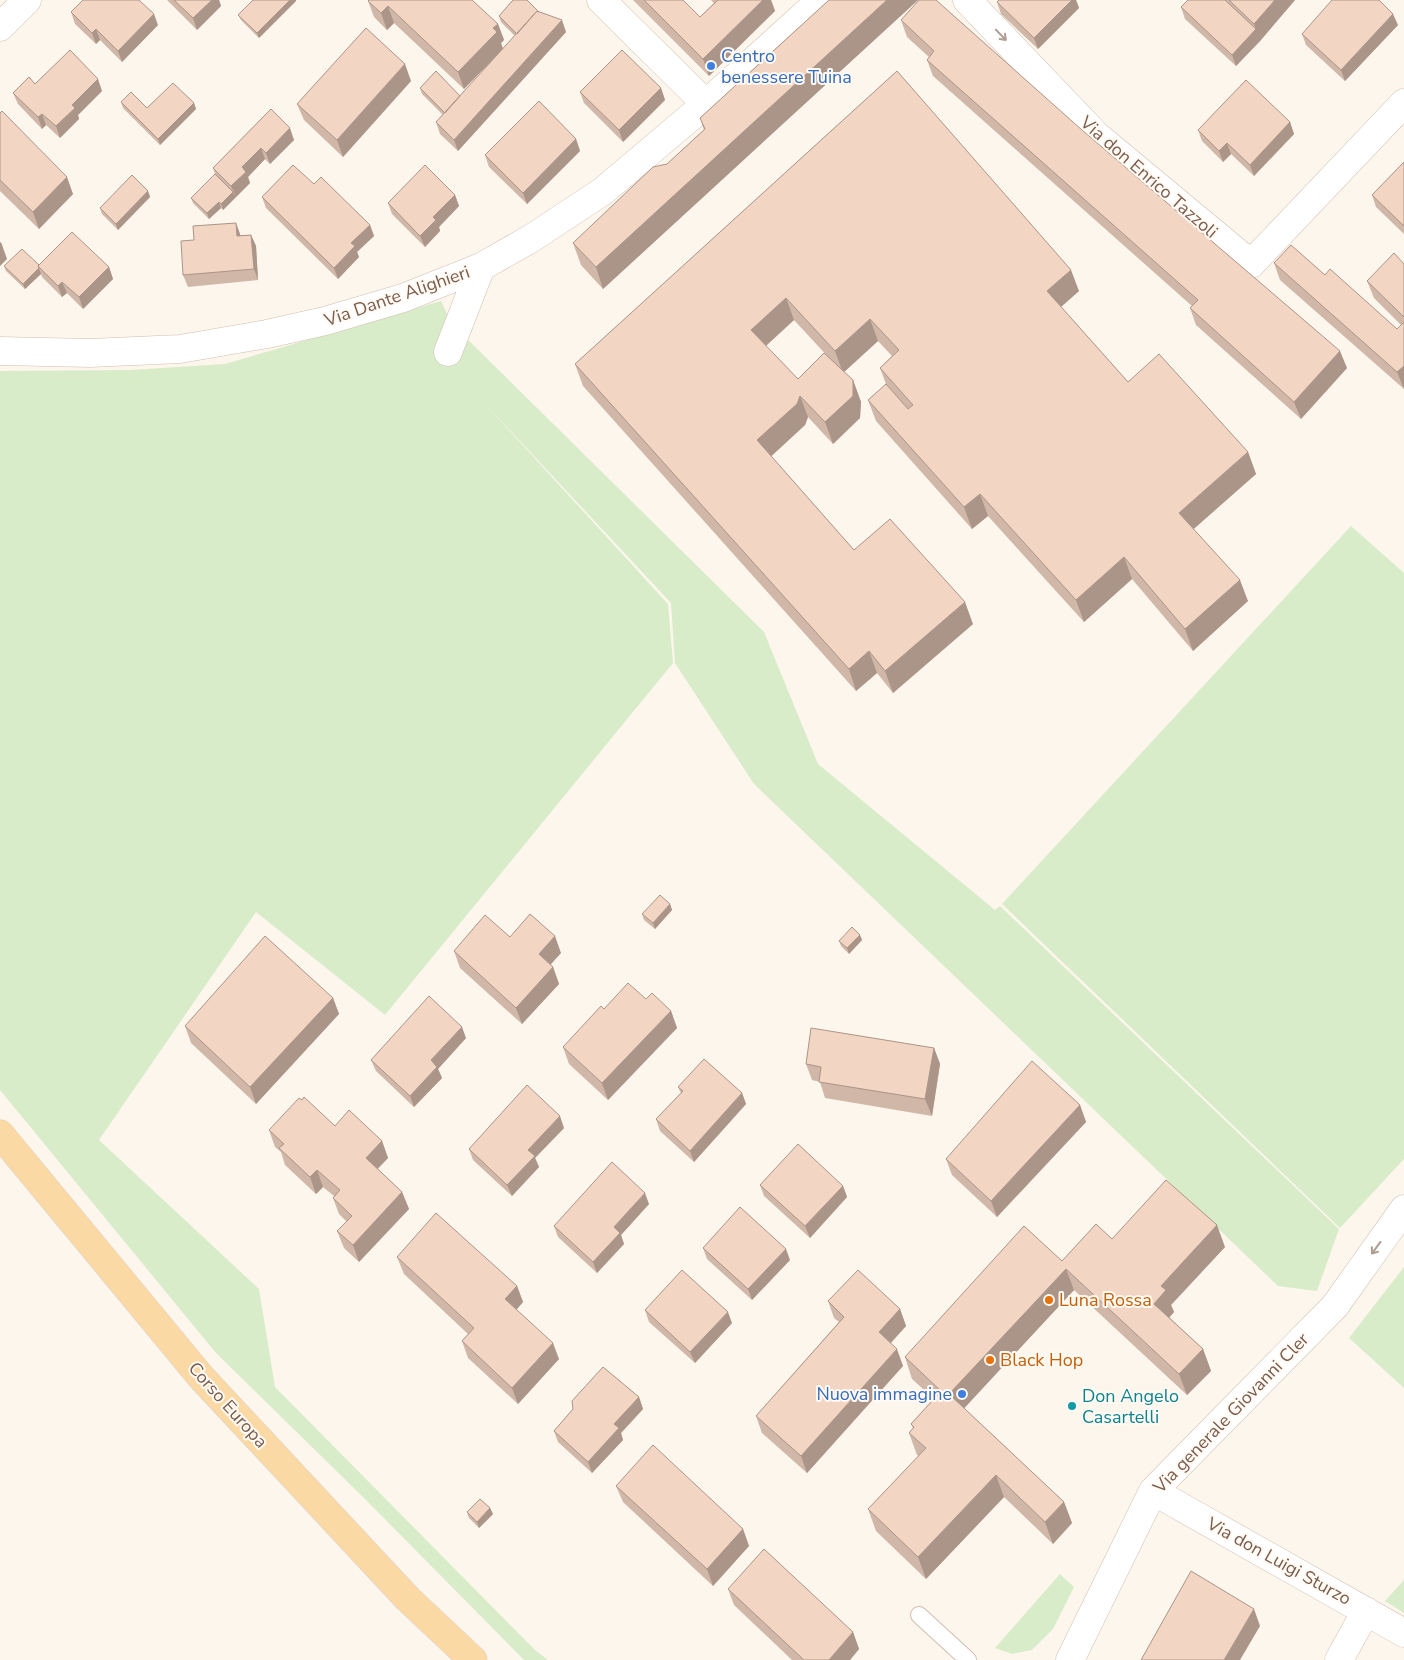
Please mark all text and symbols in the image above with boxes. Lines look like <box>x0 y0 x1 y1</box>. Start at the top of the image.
one-way arrow <box>995 29 1007 42</box>
place label: Centro benessere Tuina <box>721 44 852 89</box>
marker: Centro benessere Tuina <box>705 60 717 72</box>
street label: Via don Enrico Tazzoli <box>1074 110 1223 244</box>
street label: Via Dante Alighieri <box>320 260 473 332</box>
one-way arrow <box>1371 1241 1381 1255</box>
place label: Luna Rossa <box>1059 1288 1152 1312</box>
marker: Luna Rossa <box>1043 1294 1055 1306</box>
street label: Via generale Giovanni Cler <box>1147 1327 1314 1499</box>
place label: Black Hop <box>1000 1348 1083 1372</box>
marker: Black Hop <box>984 1354 996 1366</box>
street label: Corso Europa <box>183 1357 273 1453</box>
place label: Nuova immagine <box>816 1382 952 1406</box>
place label: Don Angelo Casartelli <box>1082 1384 1179 1429</box>
marker: Nuova immagine <box>956 1388 968 1400</box>
marker: Don Angelo Casartelli <box>1066 1400 1078 1412</box>
street label: Via don Luigi Sturzo <box>1202 1511 1355 1611</box>

